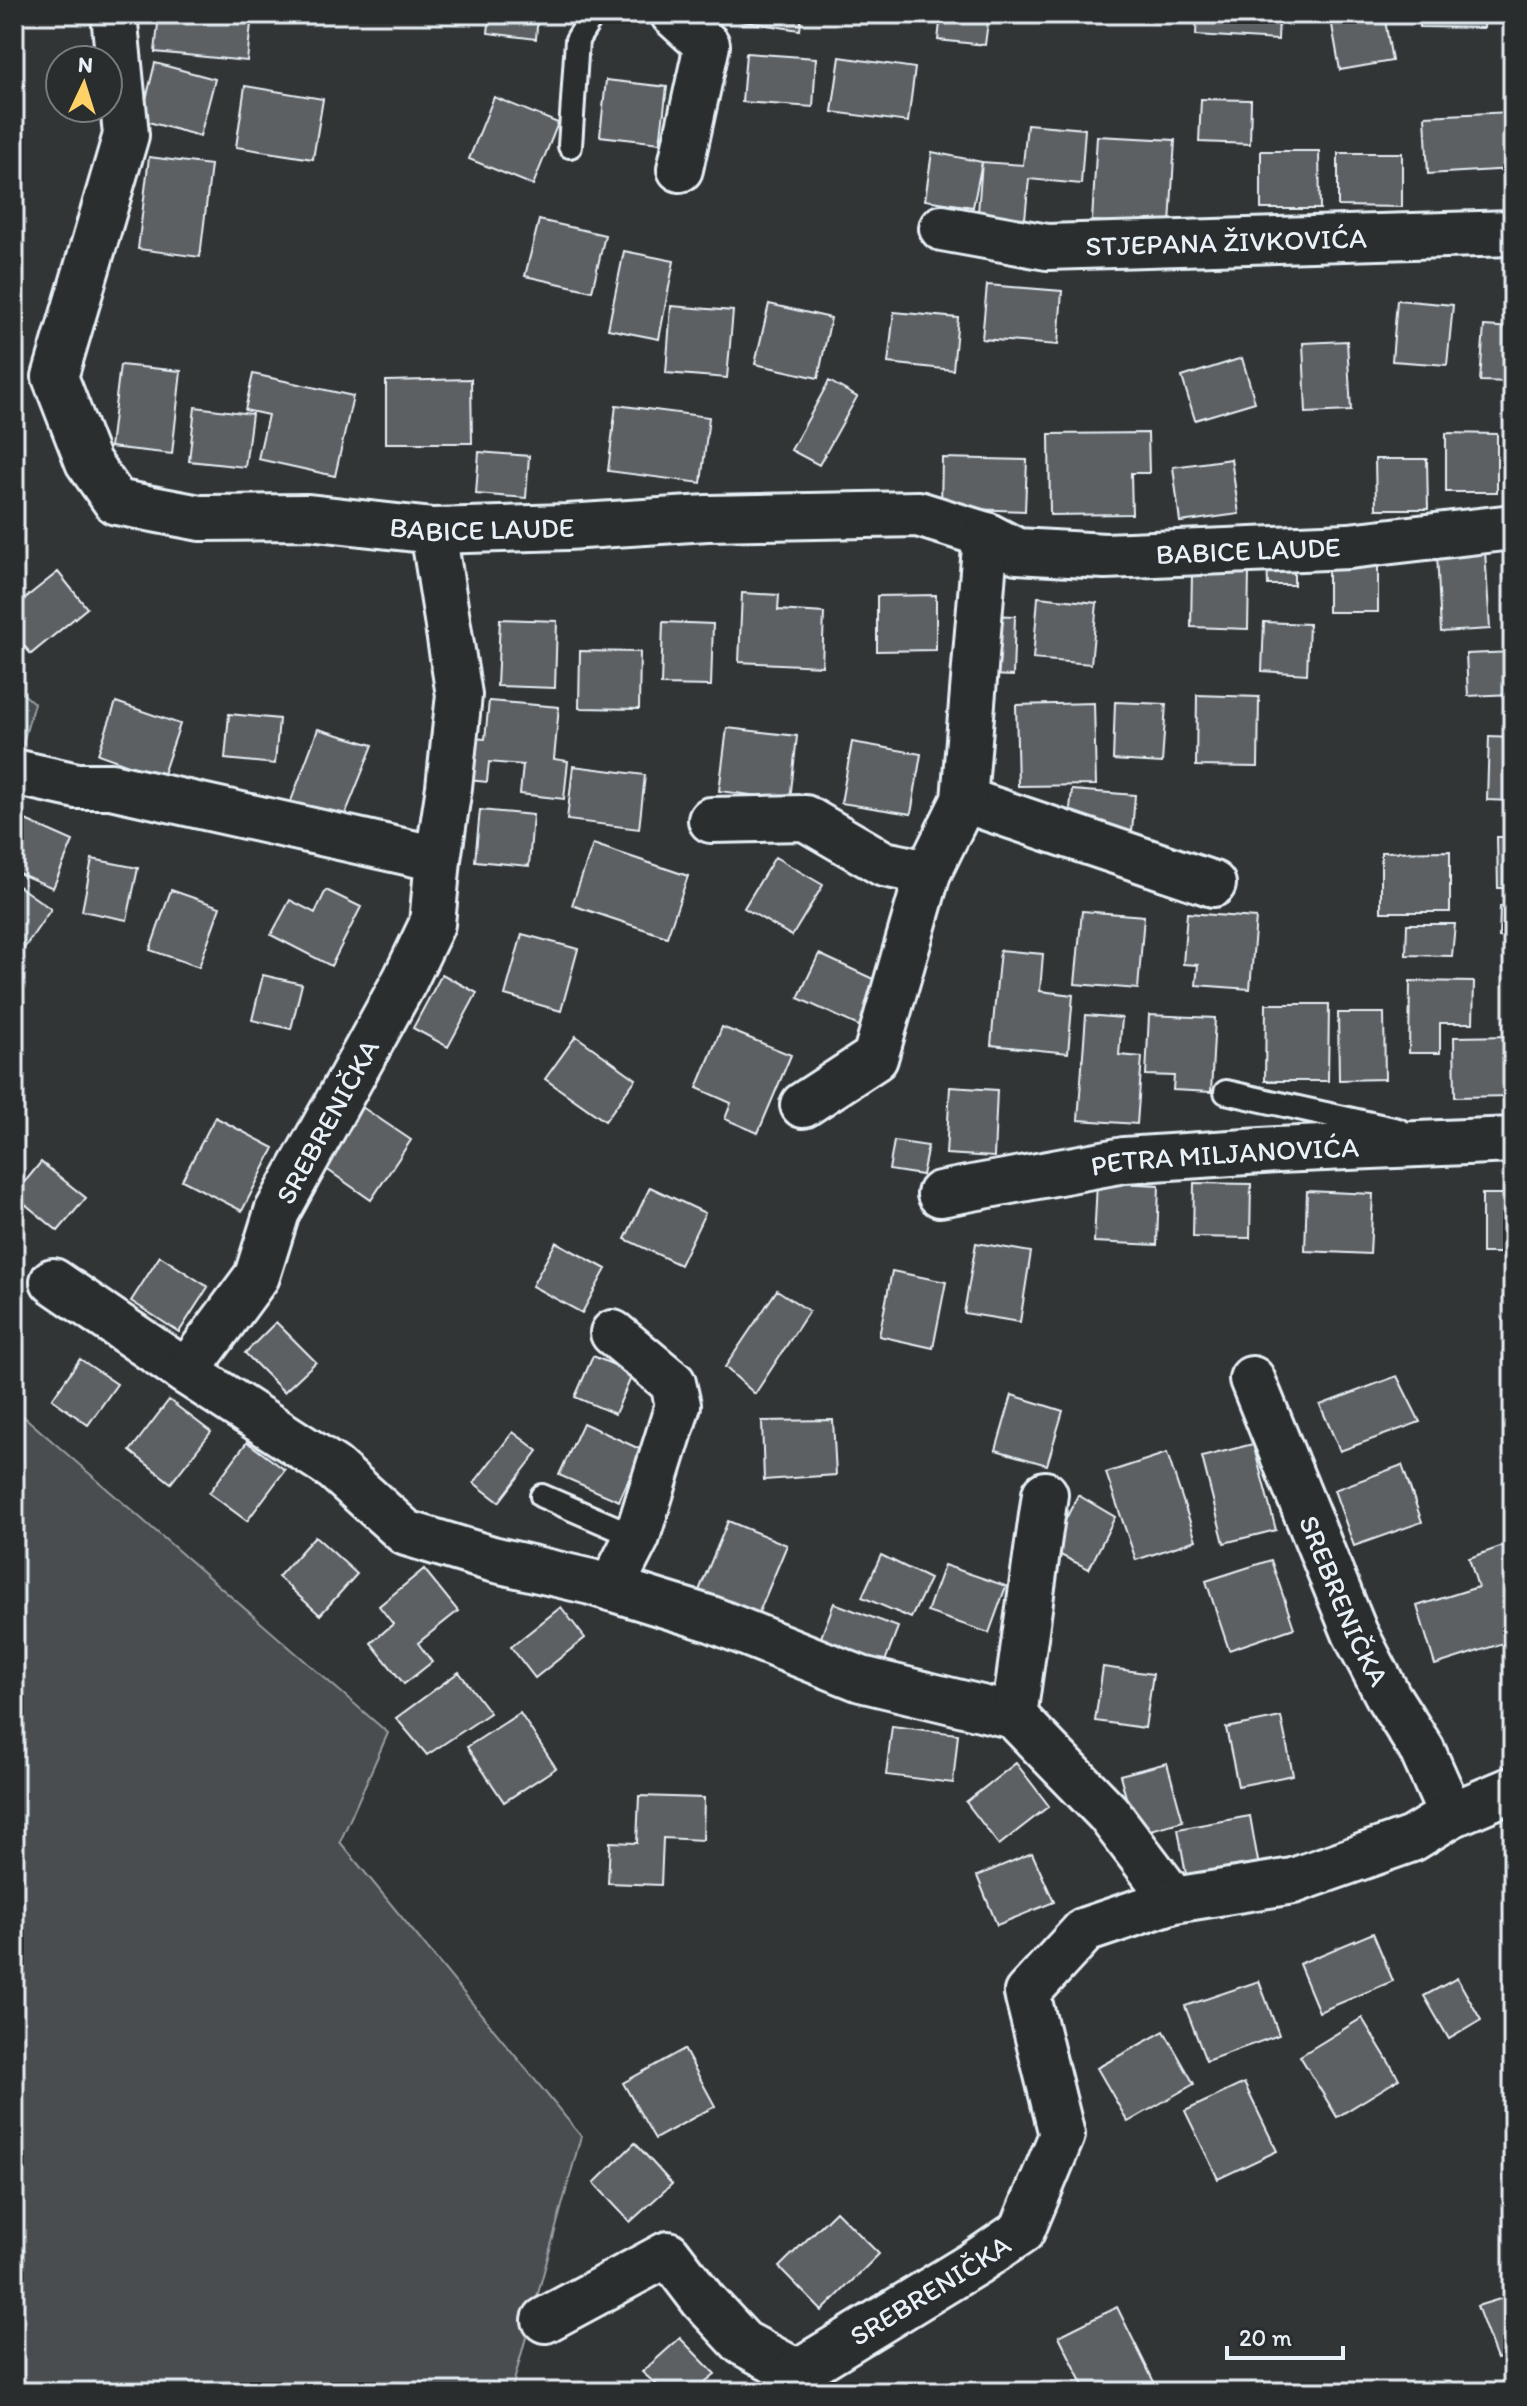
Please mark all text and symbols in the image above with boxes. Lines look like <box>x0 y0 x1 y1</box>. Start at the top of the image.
north arrow <box>44 44 124 124</box>
text: N <box>77 51 94 79</box>
street label: STJEPANA ŽIVKOVIĆA <box>1085 220 1368 263</box>
street label: BABICE LAUDE <box>388 509 575 548</box>
street label: BABICE LAUDE <box>1155 529 1341 571</box>
street label: SREBRENIČKA <box>268 1033 386 1210</box>
street label: PETRA MILJANOVIĆA <box>1088 1130 1360 1183</box>
street label: SREBRENIČKA <box>1292 1510 1397 1692</box>
street label: SREBRENIČKA <box>843 2227 1017 2353</box>
scale bar <box>1227 2310 1343 2360</box>
text: 20 m <box>1239 2323 1292 2352</box>

